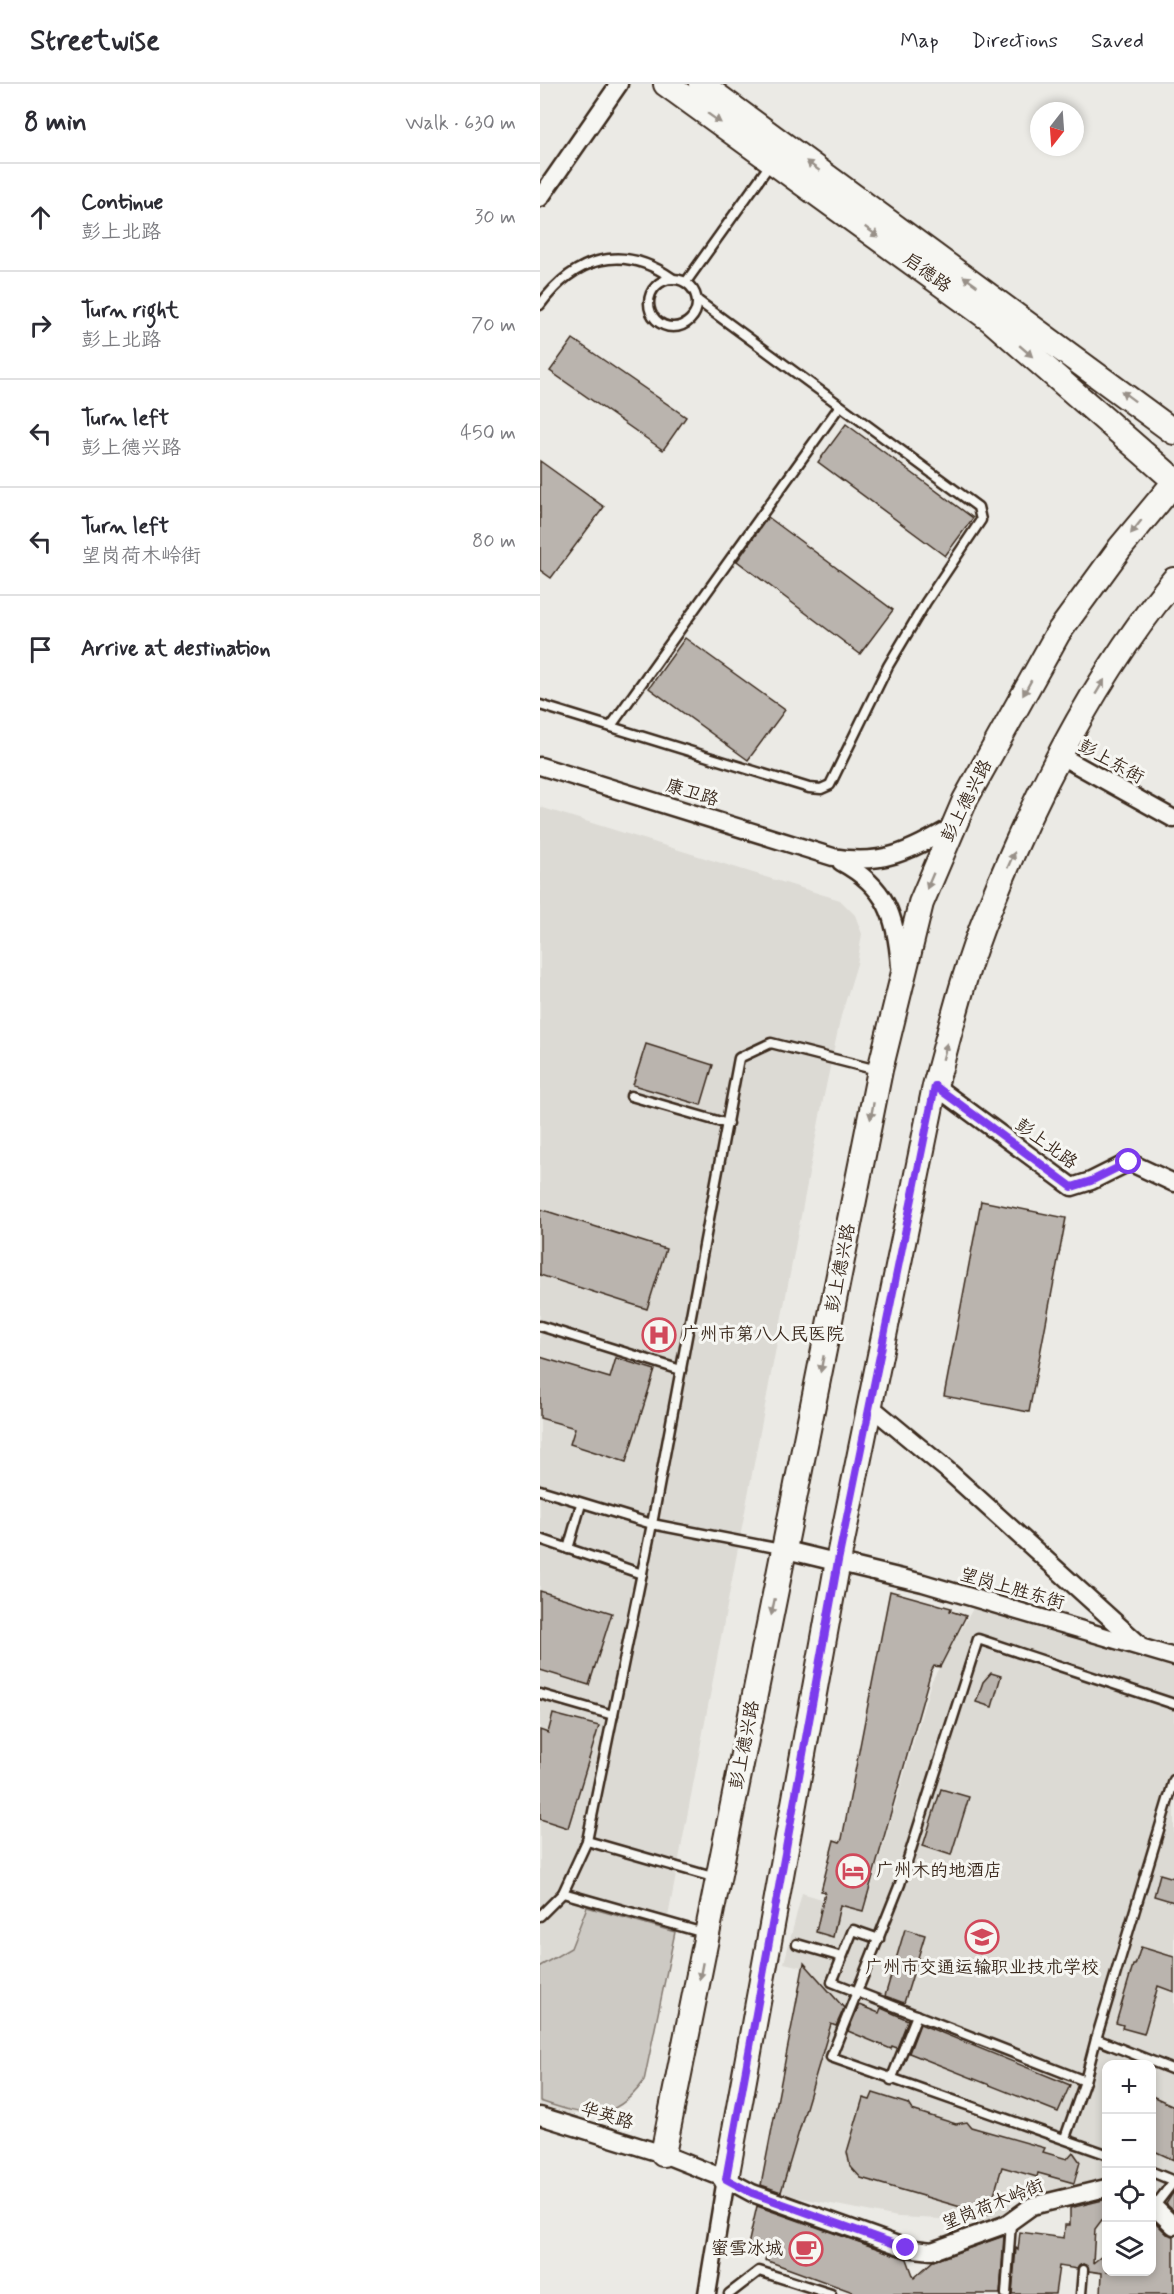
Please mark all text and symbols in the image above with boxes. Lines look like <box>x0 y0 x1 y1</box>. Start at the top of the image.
text: Streetwise <box>30 23 160 60</box>
text: Map <box>900 27 939 55</box>
text: Directions <box>972 27 1058 55</box>
text: Saved <box>1091 27 1144 55</box>
north arrow <box>1030 102 1084 156</box>
text: 8 min <box>24 106 87 140</box>
text: Walk · 630 m <box>405 110 516 137</box>
one-way arrow <box>705 112 721 124</box>
one-way arrow <box>805 160 821 172</box>
text: Continue <box>81 189 163 217</box>
icon: ahead <box>24 201 57 234</box>
text: 30 m <box>474 204 516 231</box>
text: 彭上北路 <box>81 219 161 246</box>
one-way arrow <box>863 226 879 238</box>
street label: 启德路 <box>898 247 956 299</box>
one-way arrow <box>962 275 978 288</box>
text: Turn right <box>81 297 179 325</box>
icon: right <box>24 309 57 342</box>
text: 70 m <box>471 312 516 339</box>
text: 彭上北路 <box>81 327 161 354</box>
one-way arrow <box>1018 344 1033 357</box>
one-way arrow <box>1120 389 1136 402</box>
text: Turn left <box>81 405 169 433</box>
icon: left <box>24 417 57 450</box>
text: 450 m <box>460 420 516 447</box>
text: 彭上德兴路 <box>81 435 181 462</box>
text: Turn left <box>81 513 169 541</box>
one-way arrow <box>1131 520 1143 535</box>
icon: left <box>24 525 57 558</box>
text: 80 m <box>472 528 516 555</box>
text: 望岗荷木岭街 <box>81 543 201 570</box>
icon: arrive <box>24 633 57 666</box>
text: Arrive at destination <box>81 635 271 663</box>
one-way arrow <box>1095 679 1106 695</box>
one-way arrow <box>1022 680 1032 697</box>
street label: 彭上东街 <box>1074 734 1148 790</box>
street label: 彭上德兴路 <box>936 755 998 847</box>
street label: 康卫路 <box>663 774 721 812</box>
one-way arrow <box>1006 851 1016 869</box>
one-way arrow <box>925 872 934 890</box>
one-way arrow <box>940 1042 950 1061</box>
one-way arrow <box>867 1101 877 1120</box>
street label: 彭上北路 <box>1010 1113 1082 1175</box>
route start <box>1115 1148 1141 1174</box>
street label: 彭上德兴路 <box>821 1222 861 1314</box>
hospital icon: 广州市第八人民医院 <box>641 1317 677 1353</box>
place label: 广州市第八人民医院 <box>682 1323 844 1347</box>
one-way arrow <box>817 1355 826 1374</box>
street label: 望岗上胜东街 <box>957 1563 1067 1615</box>
one-way arrow <box>768 1597 777 1616</box>
street label: 彭上德兴路 <box>725 1699 765 1791</box>
hotel icon: 广州木的地酒店 <box>835 1853 871 1889</box>
place label: 广州木的地酒店 <box>876 1859 1002 1883</box>
school or university icon: 广州市交通运输职业技术学校 <box>964 1919 1000 1955</box>
place label: 广州市交通运输职业技术学校 <box>865 1956 1099 1980</box>
one-way arrow <box>696 1961 705 1980</box>
map controls <box>1102 2060 1156 2276</box>
button: + <box>1102 2060 1156 2114</box>
street label: 华英路 <box>578 2097 636 2135</box>
button: − <box>1102 2114 1156 2168</box>
button: locate <box>1102 2168 1156 2222</box>
street label: 望岗荷木岭街 <box>938 2174 1048 2236</box>
button: layers <box>1102 2222 1156 2276</box>
cafe icon: 蜜雪冰城 <box>788 2231 824 2267</box>
route end <box>892 2234 918 2260</box>
place label: 蜜雪冰城 <box>711 2237 783 2261</box>

